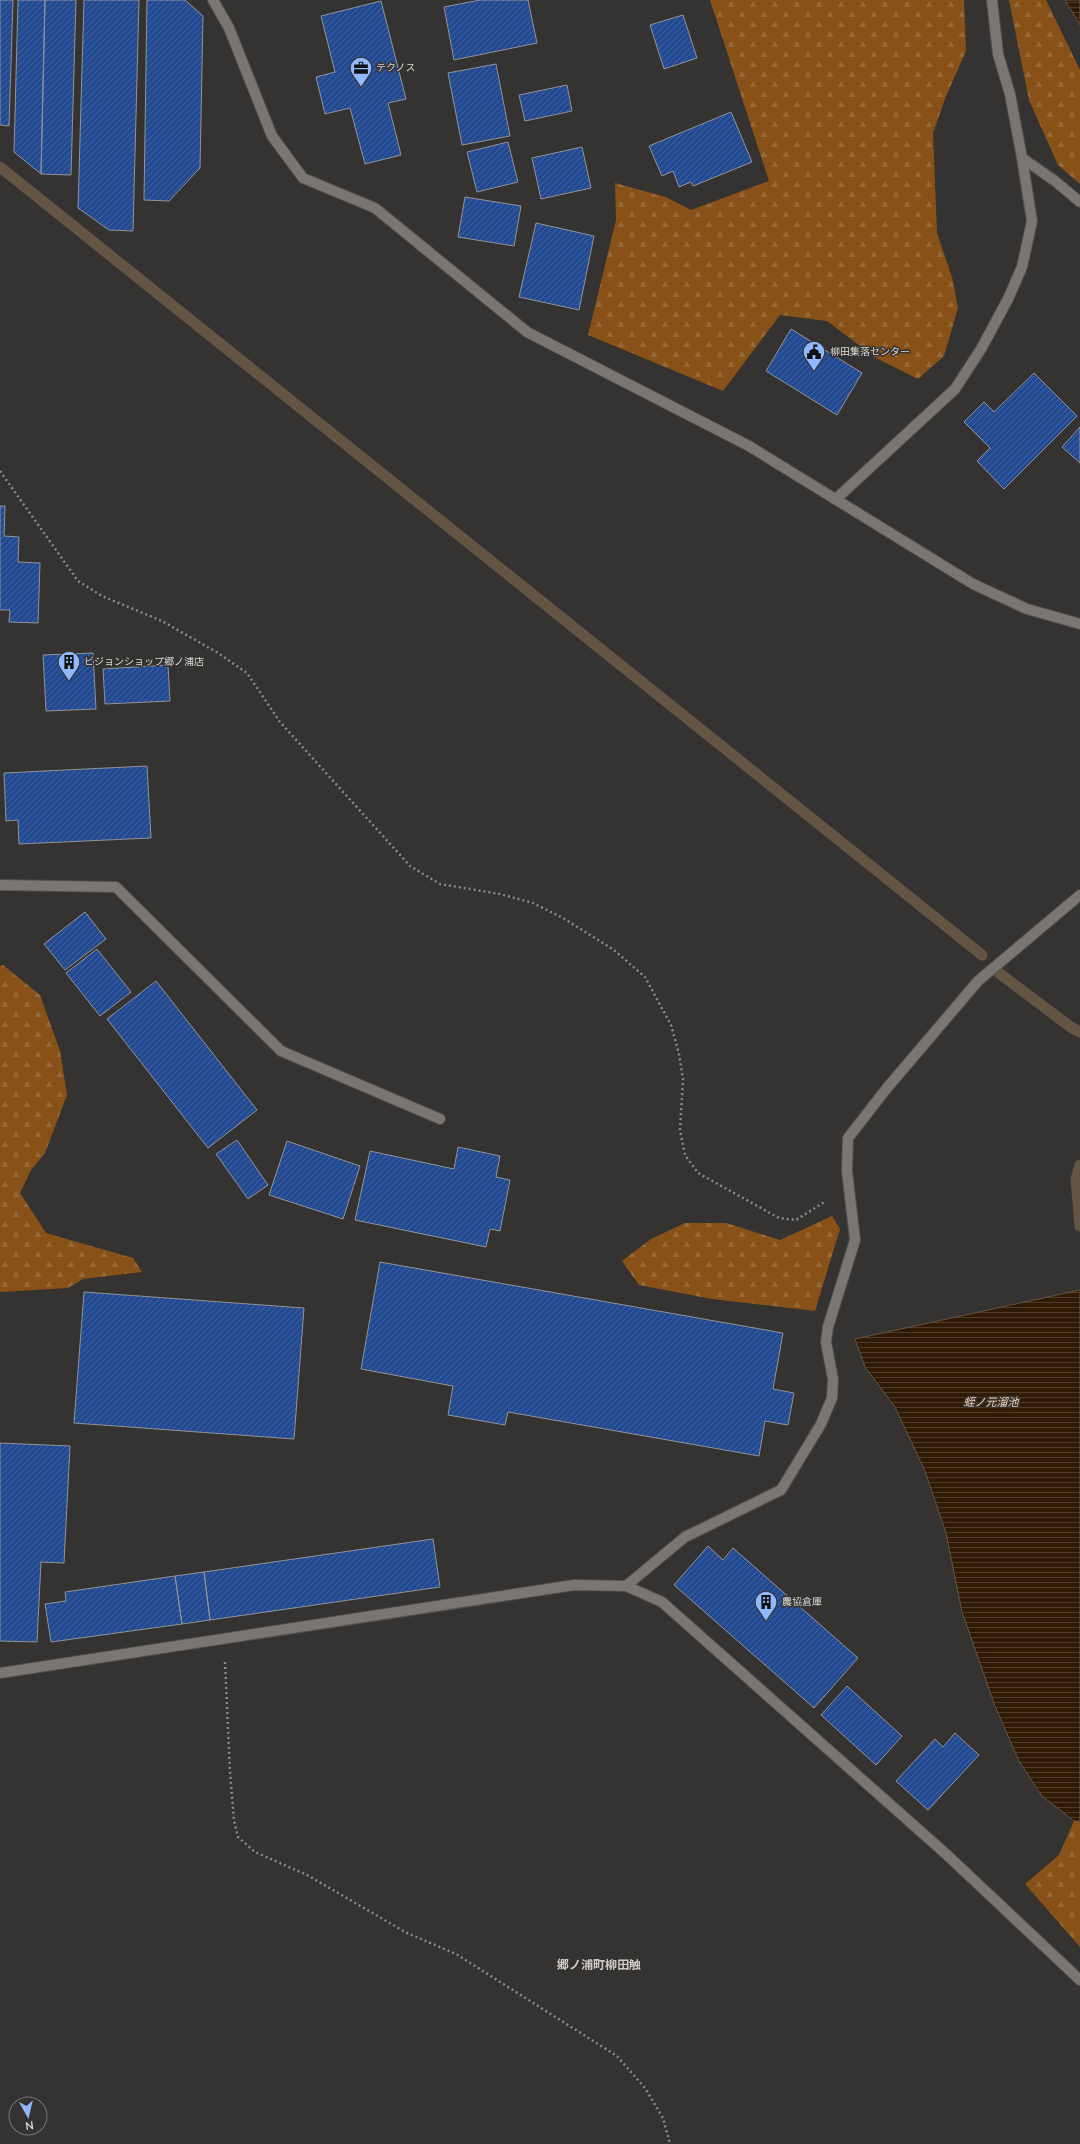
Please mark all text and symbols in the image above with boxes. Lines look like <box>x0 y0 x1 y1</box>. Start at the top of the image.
office icon: テクノス <box>348 55 374 88</box>
place label: テクノス <box>376 61 415 75</box>
public building icon: 柳田集落センター <box>801 339 827 372</box>
place label: 柳田集落センター <box>830 345 910 359</box>
building icon: ビジョンショップ郷ノ浦店 <box>56 649 82 682</box>
place label: ビジョンショップ郷ノ浦店 <box>84 655 204 669</box>
water label: 蛭ノ元溜池 <box>964 1395 1019 1410</box>
building icon: 農協倉庫 <box>753 1589 779 1622</box>
place label: 農協倉庫 <box>782 1595 822 1609</box>
district label: 郷ノ浦町柳田触 <box>557 1957 641 1973</box>
north arrow <box>8 2096 48 2136</box>
text: N <box>24 2117 34 2133</box>

